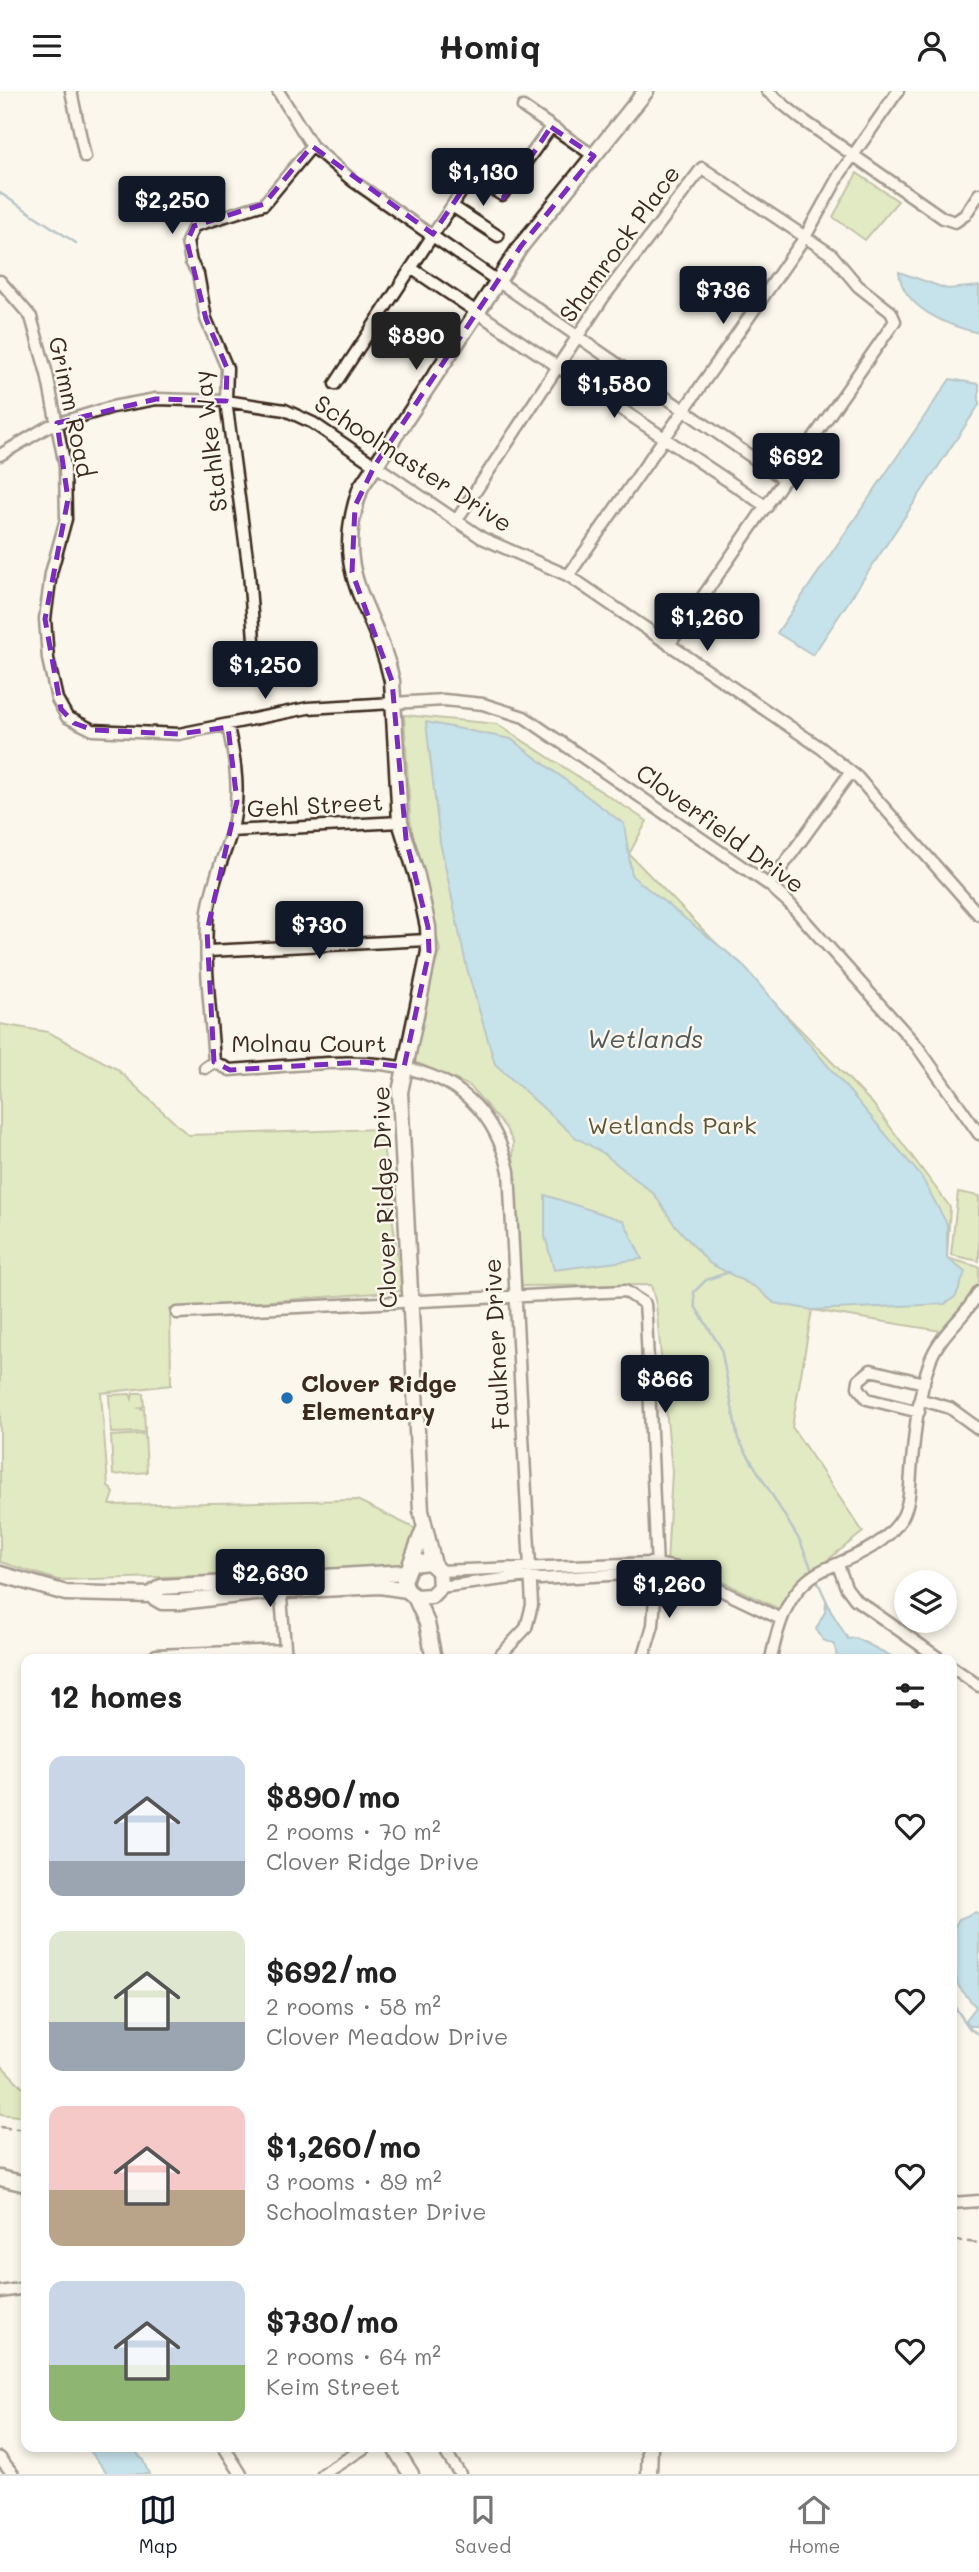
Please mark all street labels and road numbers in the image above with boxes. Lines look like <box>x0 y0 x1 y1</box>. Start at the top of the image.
street label: Shamrock Place <box>551 159 686 328</box>
street label: Grimm Road <box>42 334 102 480</box>
street label: Stahlke Way <box>185 369 234 514</box>
street label: Schoolmaster Drive <box>309 387 519 538</box>
street label: Cloverfield Drive <box>631 756 811 899</box>
street label: Gehl Street <box>246 785 384 824</box>
street label: Molnau Court <box>231 1027 387 1058</box>
street label: Clover Ridge Drive <box>364 1085 403 1309</box>
street label: Faulkner Drive <box>476 1258 515 1431</box>

